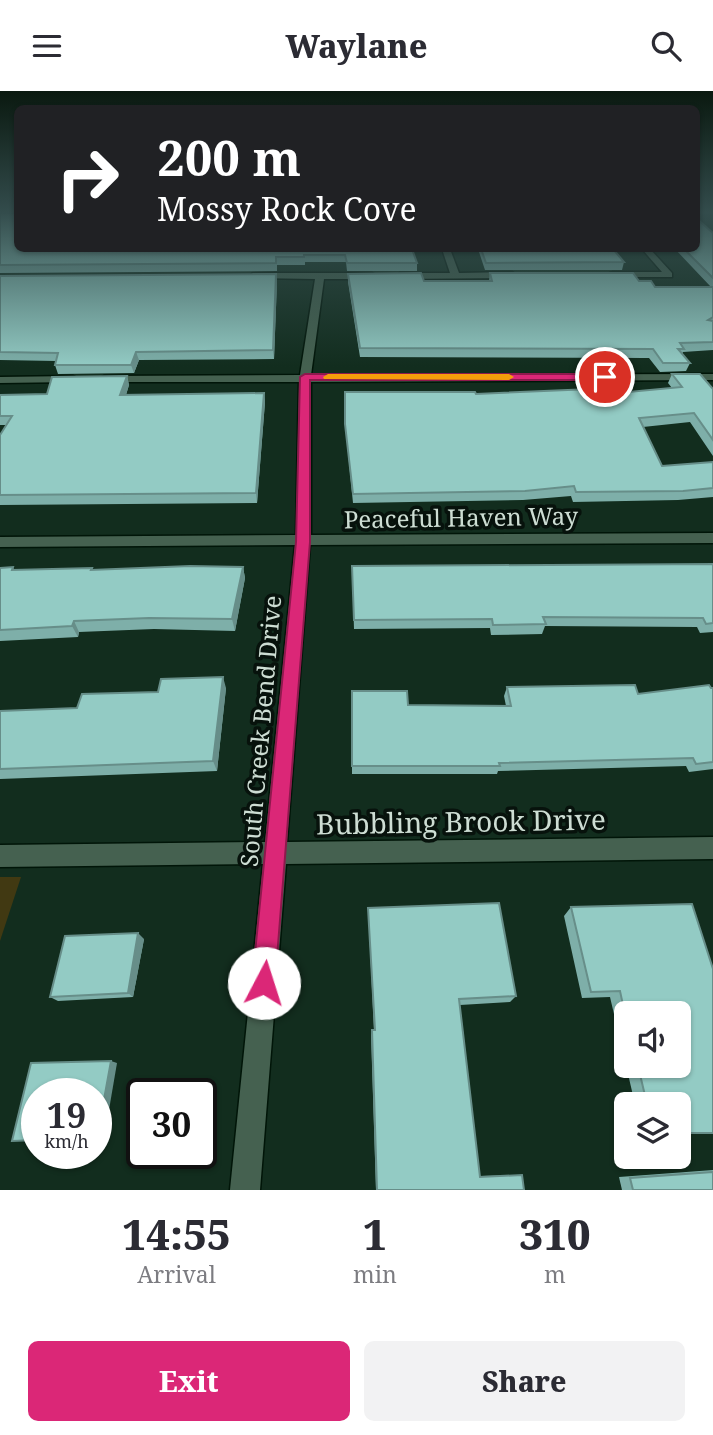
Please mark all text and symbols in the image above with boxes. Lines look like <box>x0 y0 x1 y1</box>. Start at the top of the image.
text: Waylane <box>286 24 427 67</box>
icon: menu <box>28 27 66 65</box>
icon: search <box>647 27 685 65</box>
text: 200 m <box>157 124 301 190</box>
icon: right <box>42 133 133 224</box>
text: Mossy Rock Cove <box>157 187 417 230</box>
pin <box>575 347 635 407</box>
icon: arrive <box>586 358 624 396</box>
street label: Peaceful Haven Way <box>344 498 579 536</box>
street label: South Creek Bend Drive <box>232 594 288 868</box>
street label: Bubbling Brook Drive <box>316 799 606 843</box>
position arrow <box>227 946 301 1020</box>
map controls <box>614 1001 691 1169</box>
button: sound <box>614 1001 691 1078</box>
speed limit sign: 30 <box>126 1078 217 1169</box>
text: 19 <box>47 1091 86 1138</box>
button: layers <box>614 1092 691 1169</box>
text: km/h <box>44 1129 89 1153</box>
text: 14:55 <box>122 1205 231 1262</box>
text: 1 <box>363 1205 387 1262</box>
text: 310 <box>519 1205 591 1262</box>
text: Arrival <box>137 1258 216 1290</box>
text: min <box>353 1258 397 1290</box>
text: m <box>544 1258 566 1290</box>
button: Exit <box>28 1341 350 1421</box>
button: Share <box>364 1341 685 1421</box>

